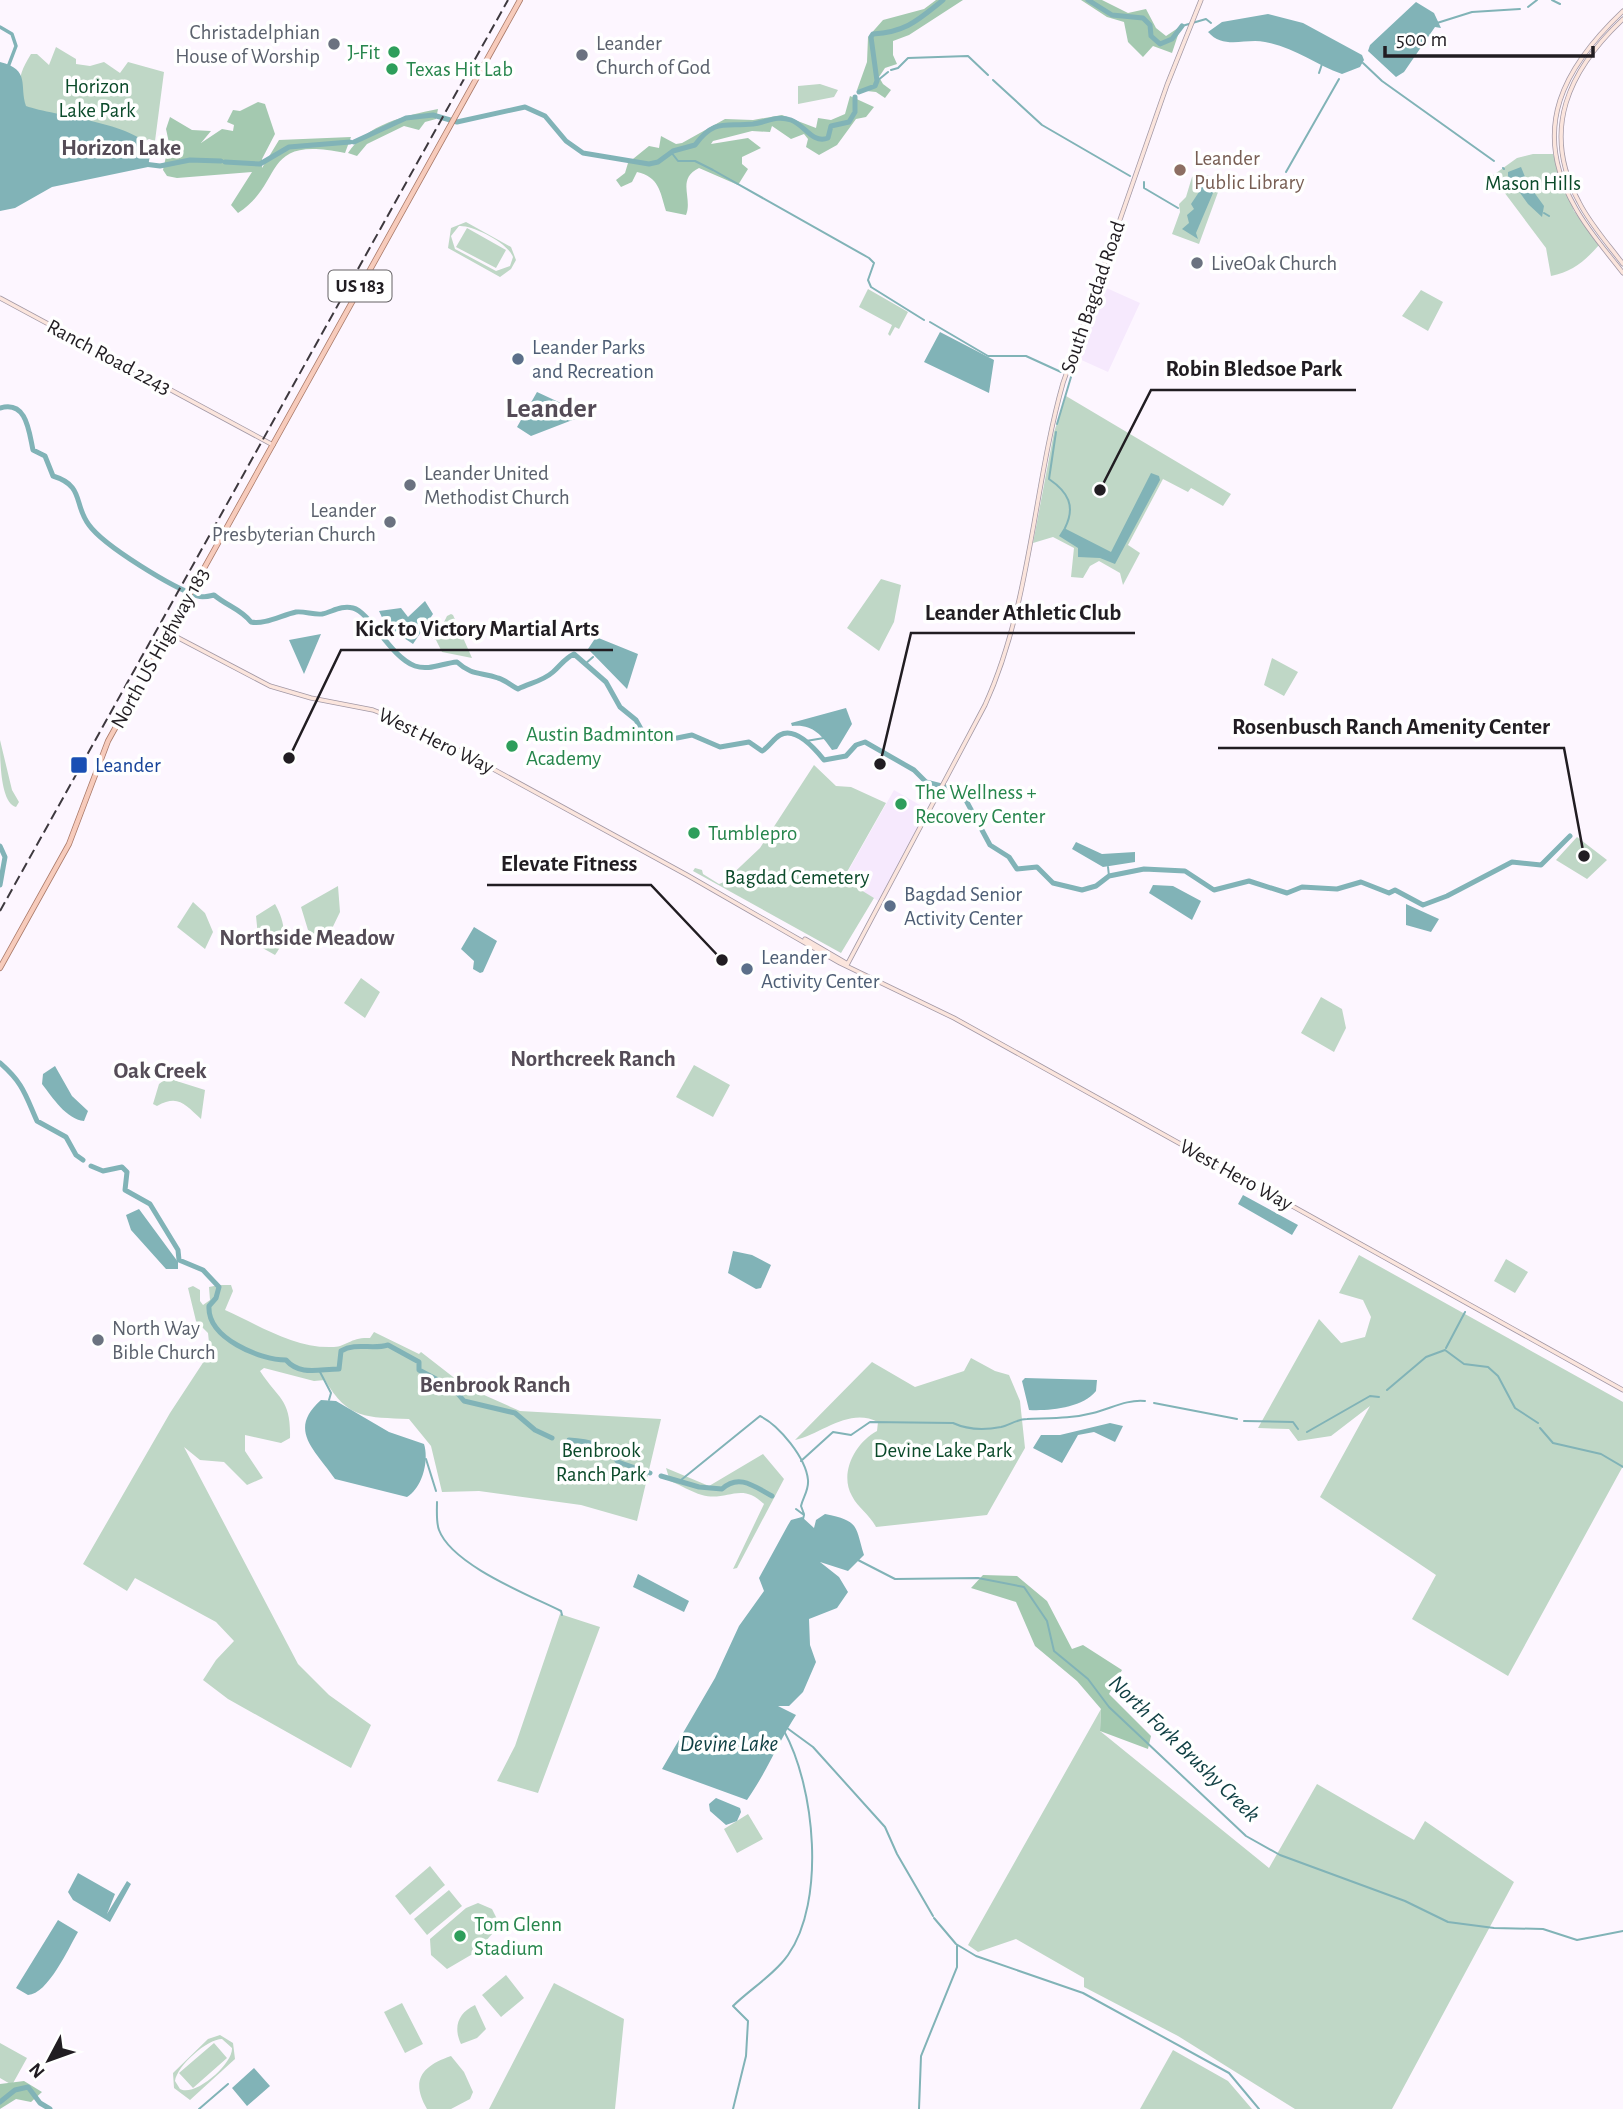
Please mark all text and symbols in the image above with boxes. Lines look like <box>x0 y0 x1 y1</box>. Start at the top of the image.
scale bar <box>1385 14 1593 58</box>
place label: Christadelphian House of Worship <box>175 22 320 67</box>
text: 500 m <box>1396 29 1447 50</box>
place label: Leander Church of God <box>596 33 711 78</box>
marker: Christadelphian House of Worship <box>326 36 342 52</box>
place label: J-Fit <box>347 42 380 63</box>
marker: J-Fit <box>386 44 402 60</box>
marker: Leander Church of God <box>574 47 590 63</box>
place label: Texas Hit Lab <box>406 59 513 80</box>
marker: Texas Hit Lab <box>384 61 400 77</box>
park label: Horizon Lake Park <box>58 76 136 121</box>
district label: Horizon Lake <box>61 137 181 160</box>
place label: Leander Public Library <box>1194 148 1304 193</box>
marker: Leander Public Library <box>1172 162 1188 178</box>
park label: Mason Hills <box>1485 173 1581 194</box>
street label: South Bagdad Road <box>1057 218 1129 376</box>
place label: LiveOak Church <box>1211 253 1337 274</box>
marker: LiveOak Church <box>1189 255 1205 271</box>
road number: US 183 <box>328 270 392 302</box>
street label: Ranch Road 2243 <box>44 316 174 398</box>
place label: Leander Parks and Recreation <box>532 337 654 382</box>
callout: Robin Bledsoe Park <box>1151 346 1356 390</box>
marker: Leander Parks and Recreation <box>510 351 526 367</box>
text: Robin Bledsoe Park <box>1166 358 1343 381</box>
district label: Leander <box>506 395 597 423</box>
place label: Leander United Methodist Church <box>424 463 570 508</box>
marker: Leander United Methodist Church <box>402 477 418 493</box>
place label: Leander Presbyterian Church <box>212 500 376 545</box>
marker: Leander Presbyterian Church <box>382 514 398 530</box>
street label: North US Highway 183 <box>107 564 213 732</box>
callout: Leander Athletic Club <box>911 589 1135 633</box>
text: Leander Athletic Club <box>925 602 1121 625</box>
callout: Kick to Victory Martial Arts <box>341 606 613 650</box>
text: Kick to Victory Martial Arts <box>355 618 599 641</box>
street label: West Hero Way <box>375 704 497 778</box>
callout: Rosenbusch Ranch Amenity Center <box>1218 704 1564 748</box>
text: Rosenbusch Ranch Amenity Center <box>1232 716 1550 739</box>
place label: Austin Badminton Academy <box>526 724 674 769</box>
marker: Austin Badminton Academy <box>504 738 520 754</box>
marker: Leander <box>69 755 89 775</box>
place label: Leander <box>95 755 161 776</box>
place label: The Wellness + Recovery Center <box>915 782 1046 827</box>
marker: The Wellness + Recovery Center <box>893 796 909 812</box>
place label: Tumblepro <box>708 823 797 844</box>
marker: Tumblepro <box>686 825 702 841</box>
callout: Elevate Fitness <box>487 841 651 885</box>
text: Elevate Fitness <box>501 853 638 876</box>
park label: Bagdad Cemetery <box>725 867 869 888</box>
place label: Bagdad Senior Activity Center <box>904 884 1023 929</box>
marker: Bagdad Senior Activity Center <box>882 898 898 914</box>
district label: Northside Meadow <box>219 927 396 950</box>
place label: Leander Activity Center <box>761 947 880 992</box>
marker: Leander Activity Center <box>739 961 755 977</box>
district label: Northcreek Ranch <box>510 1048 676 1071</box>
district label: Oak Creek <box>113 1060 207 1083</box>
street label: West Hero Way <box>1176 1135 1296 1215</box>
place label: North Way Bible Church <box>112 1318 216 1363</box>
marker: North Way Bible Church <box>90 1332 106 1348</box>
district label: Benbrook Ranch <box>419 1374 571 1397</box>
park label: Benbrook Ranch Park <box>556 1440 647 1485</box>
park label: Devine Lake Park <box>874 1440 1013 1461</box>
water label: North Fork Brushy Creek <box>1104 1671 1264 1827</box>
water label: Devine Lake <box>680 1733 778 1756</box>
place label: Tom Glenn Stadium <box>474 1914 562 1959</box>
marker: Tom Glenn Stadium <box>452 1928 468 1944</box>
north arrow <box>14 2025 84 2095</box>
text: N <box>26 2059 49 2081</box>

